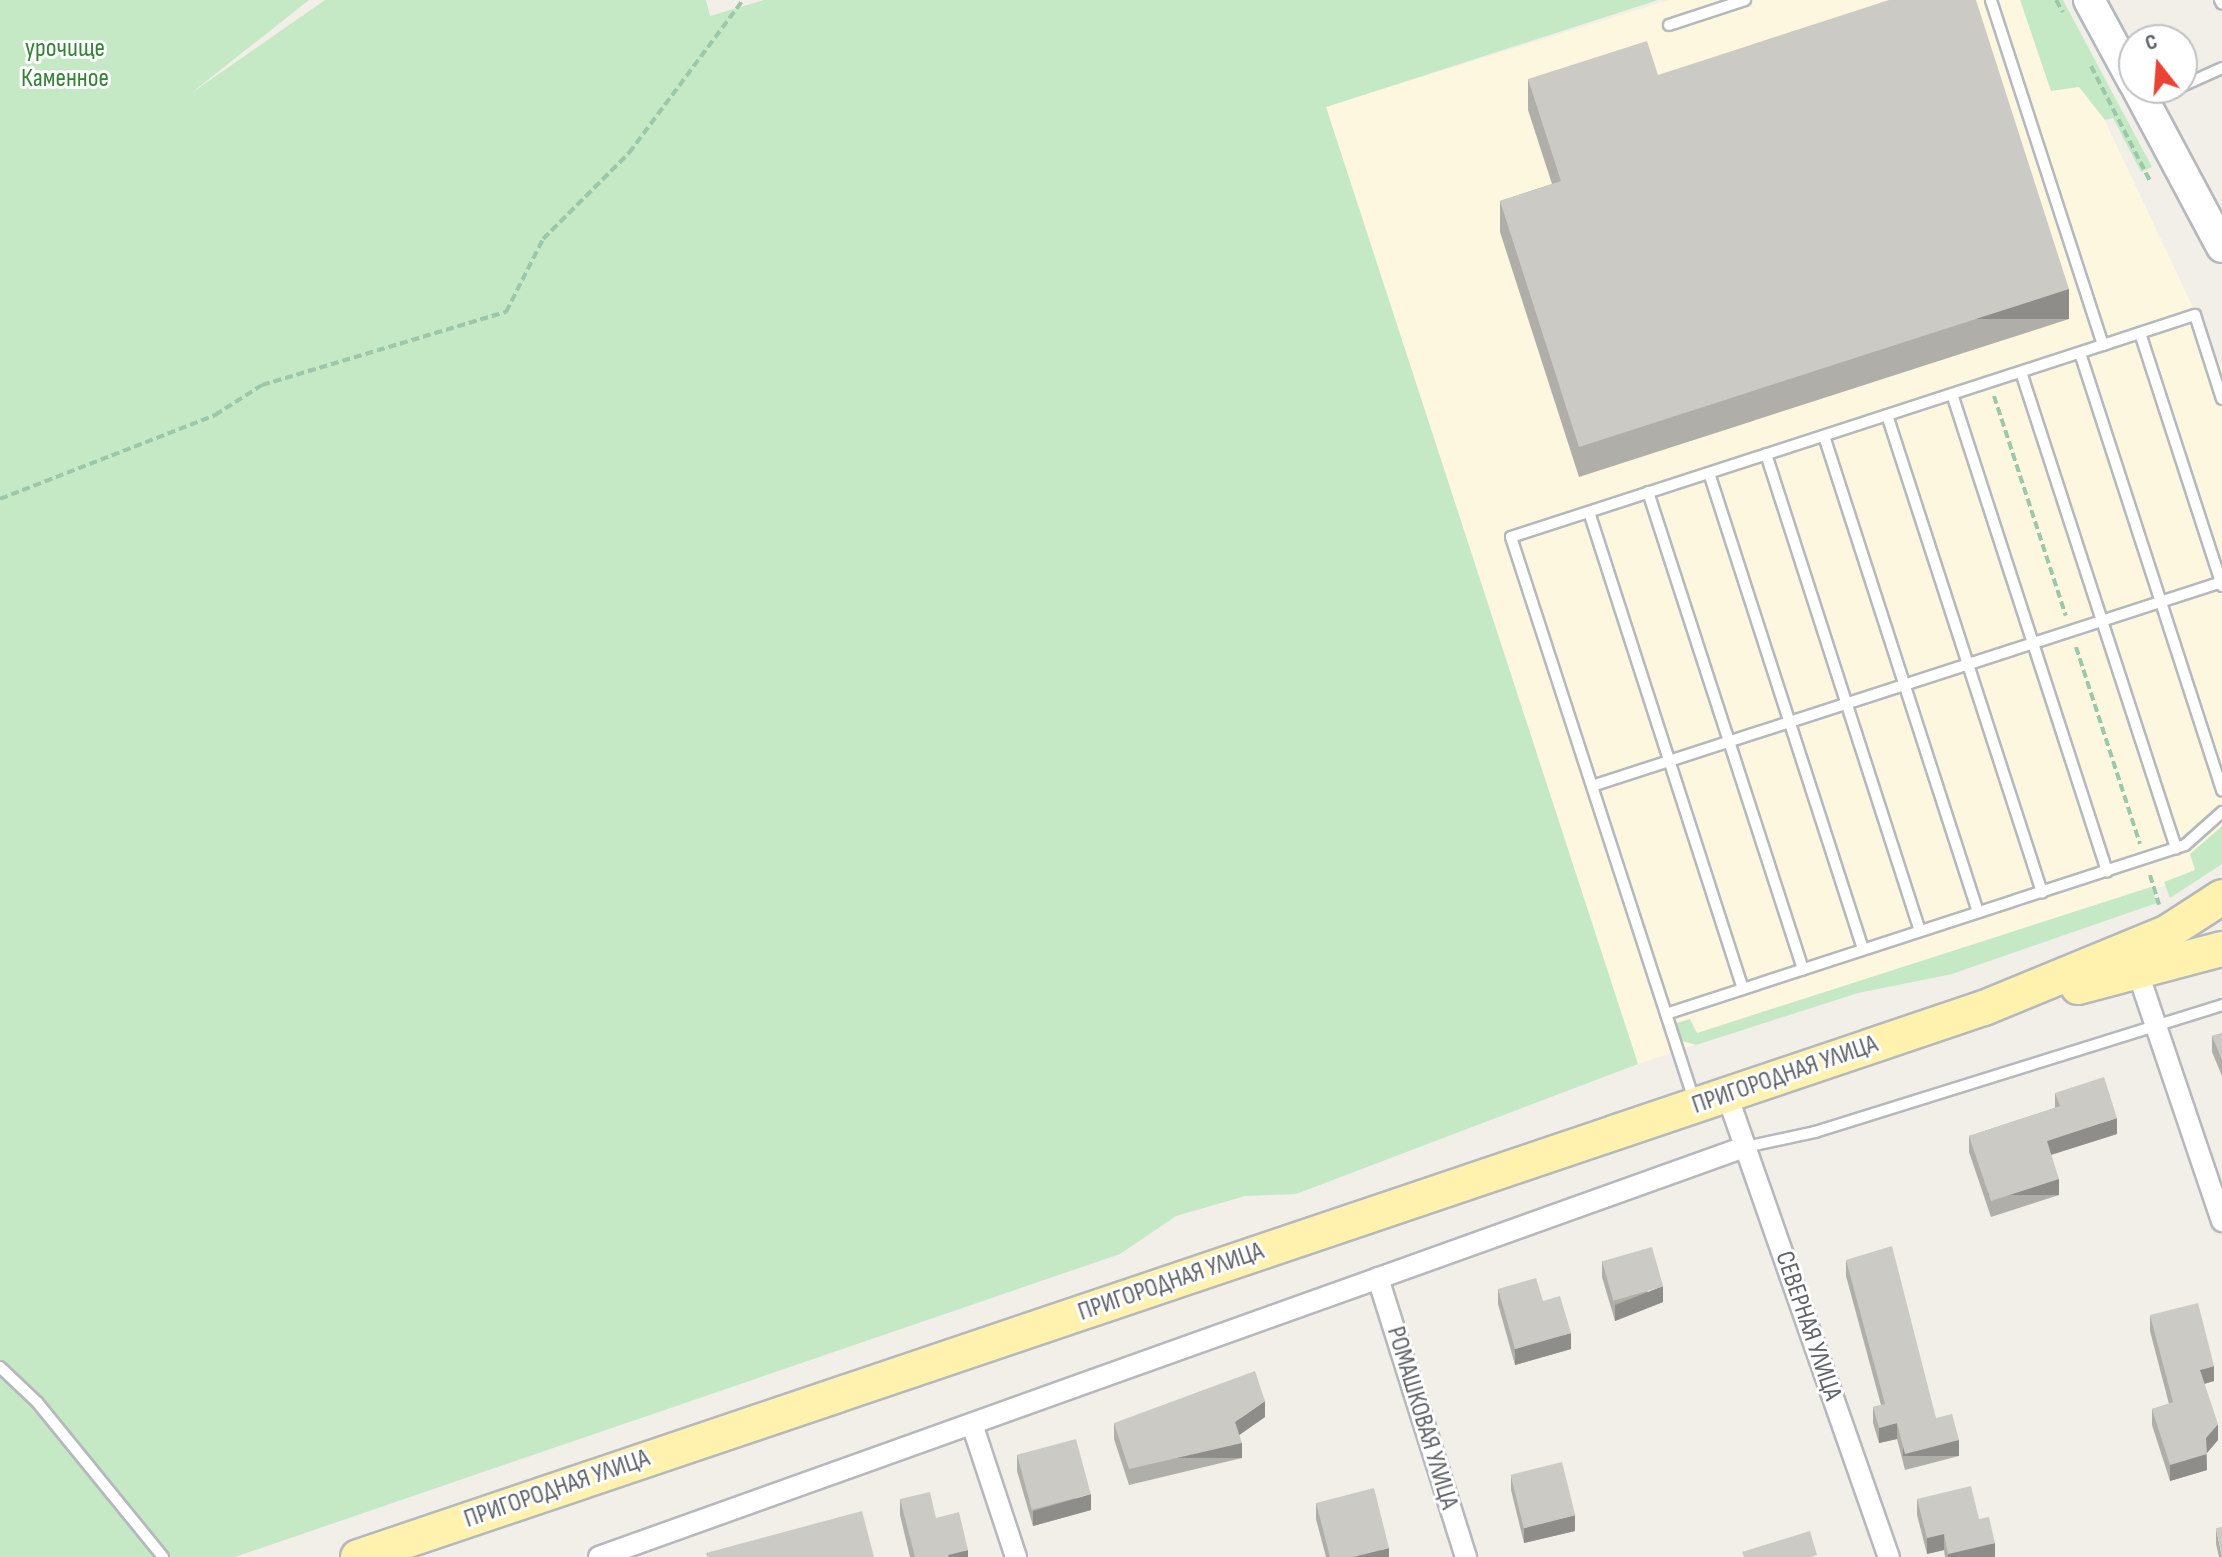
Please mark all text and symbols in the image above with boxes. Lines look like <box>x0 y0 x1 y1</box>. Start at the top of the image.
north arrow <box>2118 24 2198 104</box>
text: С <box>2142 28 2161 57</box>
park label: урочище Каменное <box>21 33 109 94</box>
street label: ПРИГОРОДНАЯ УЛИЦА <box>1688 1029 1882 1121</box>
street label: ПРИГОРОДНАЯ УЛИЦА <box>1074 1236 1268 1328</box>
street label: СЕВЕРНАЯ УЛИЦА <box>1768 1247 1848 1405</box>
street label: РОМАШКОВАЯ УЛИЦА <box>1379 1323 1465 1513</box>
street label: ПРИГОРОДНАЯ УЛИЦА <box>460 1443 654 1535</box>

